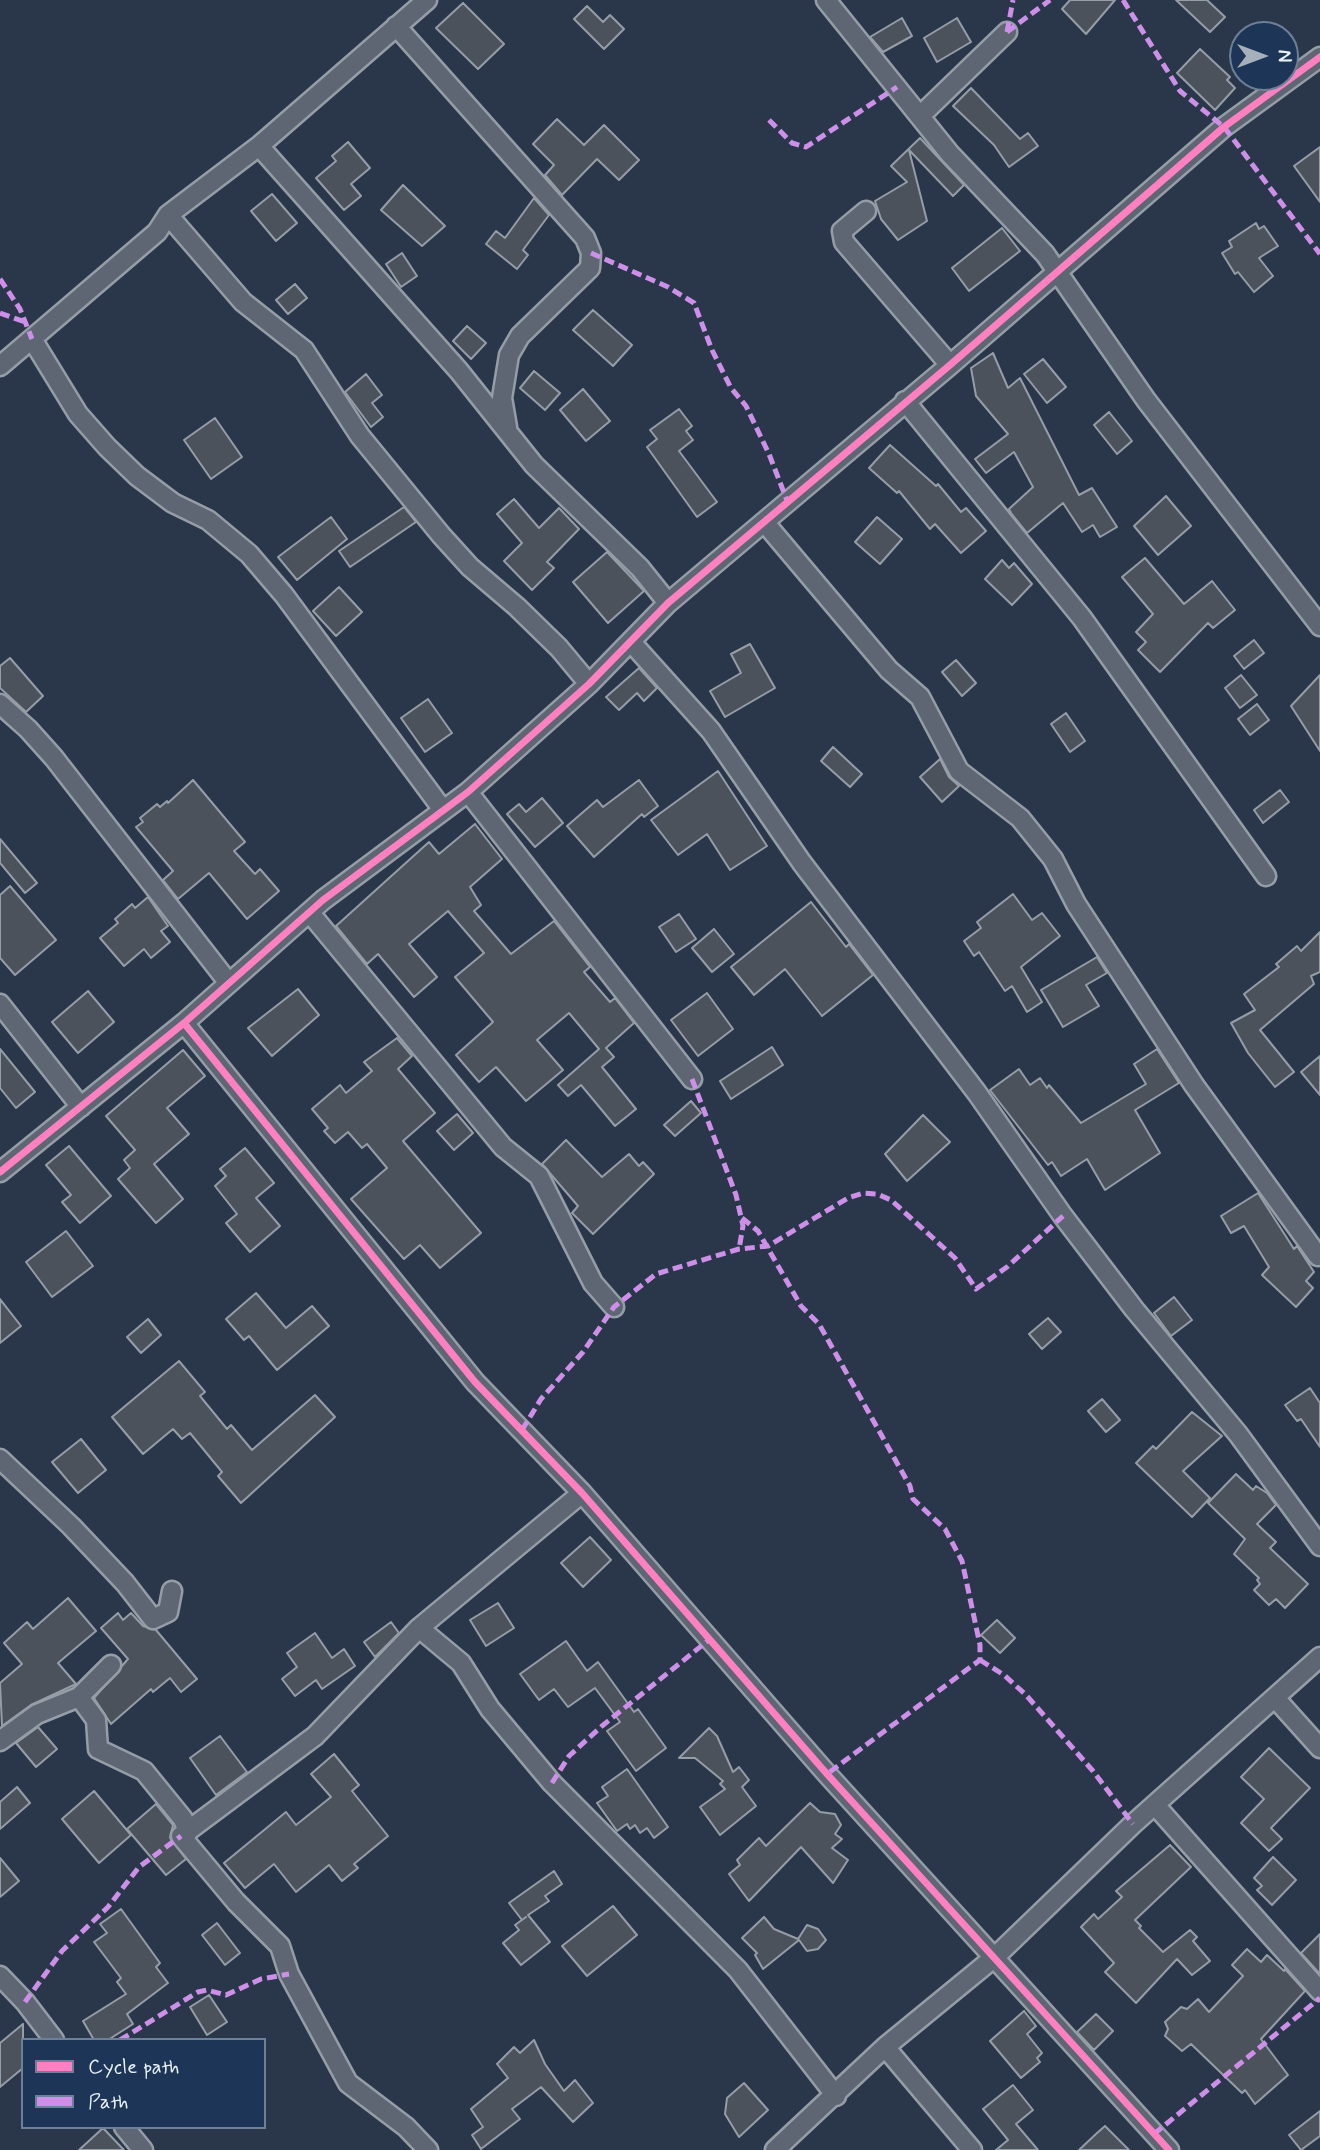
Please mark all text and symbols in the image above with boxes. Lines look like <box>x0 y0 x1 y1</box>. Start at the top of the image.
north arrow <box>1229 21 1299 91</box>
text: N <box>1271 50 1296 62</box>
legend <box>21 2038 266 2129</box>
text: Cycle path <box>88 2053 179 2081</box>
text: Path <box>88 2088 128 2116</box>

